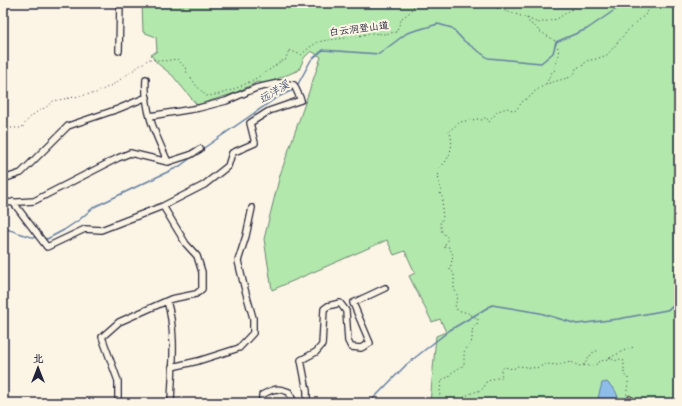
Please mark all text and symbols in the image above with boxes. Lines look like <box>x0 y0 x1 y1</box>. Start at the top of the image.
street label: 白云洞登山道 <box>328 19 390 39</box>
water label: 远洋溪 <box>257 77 292 106</box>
north arrow <box>18 348 58 388</box>
text: 北 <box>33 352 44 365</box>

